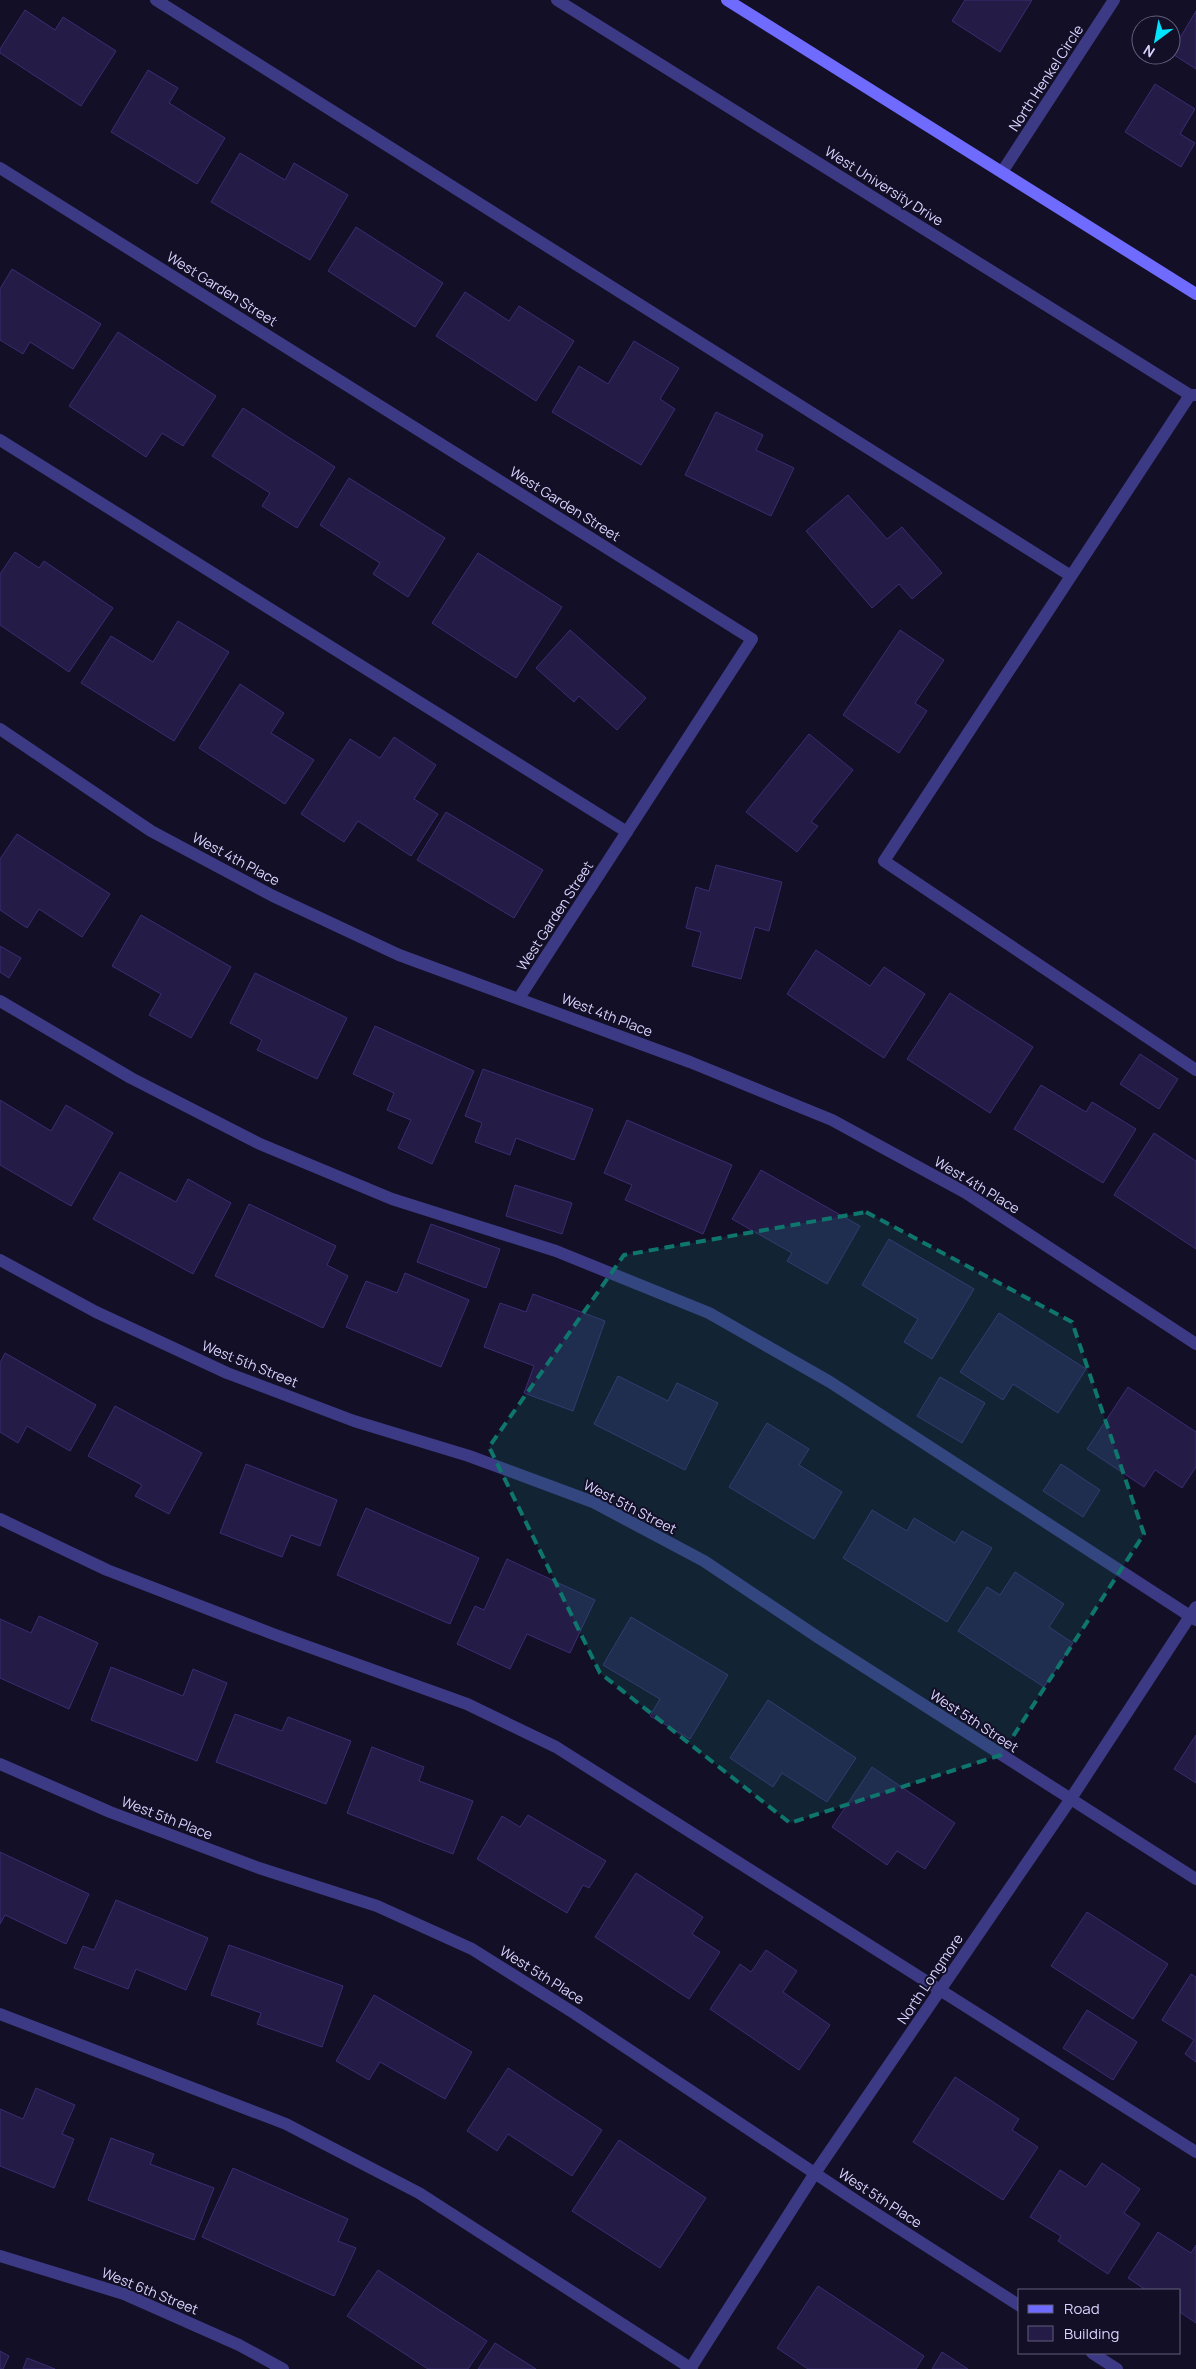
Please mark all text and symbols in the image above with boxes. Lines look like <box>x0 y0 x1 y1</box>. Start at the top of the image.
north arrow <box>1131 15 1181 65</box>
street label: North Henkel Circle <box>1004 21 1087 135</box>
text: N <box>1140 41 1158 62</box>
street label: West University Drive <box>821 141 947 230</box>
street label: West Garden Street <box>163 247 282 331</box>
street label: West Garden Street <box>506 462 625 546</box>
street label: West 4th Place <box>189 828 283 890</box>
street label: West Garden Street <box>512 857 597 974</box>
street label: West 4th Place <box>559 988 656 1041</box>
street label: West 4th Place <box>931 1152 1023 1218</box>
street label: West 5th Street <box>199 1336 301 1392</box>
street label: West 5th Street <box>580 1475 680 1538</box>
street label: West 5th Street <box>926 1685 1023 1757</box>
street label: West 5th Place <box>119 1791 216 1844</box>
street label: North Longmore <box>892 1930 967 2028</box>
street label: West 5th Place <box>496 1941 588 2008</box>
street label: West 5th Place <box>835 2163 926 2232</box>
street label: West 6th Street <box>99 2262 202 2319</box>
legend <box>1018 2289 1181 2354</box>
text: Road <box>1064 2298 1100 2319</box>
text: Building <box>1064 2323 1119 2344</box>

